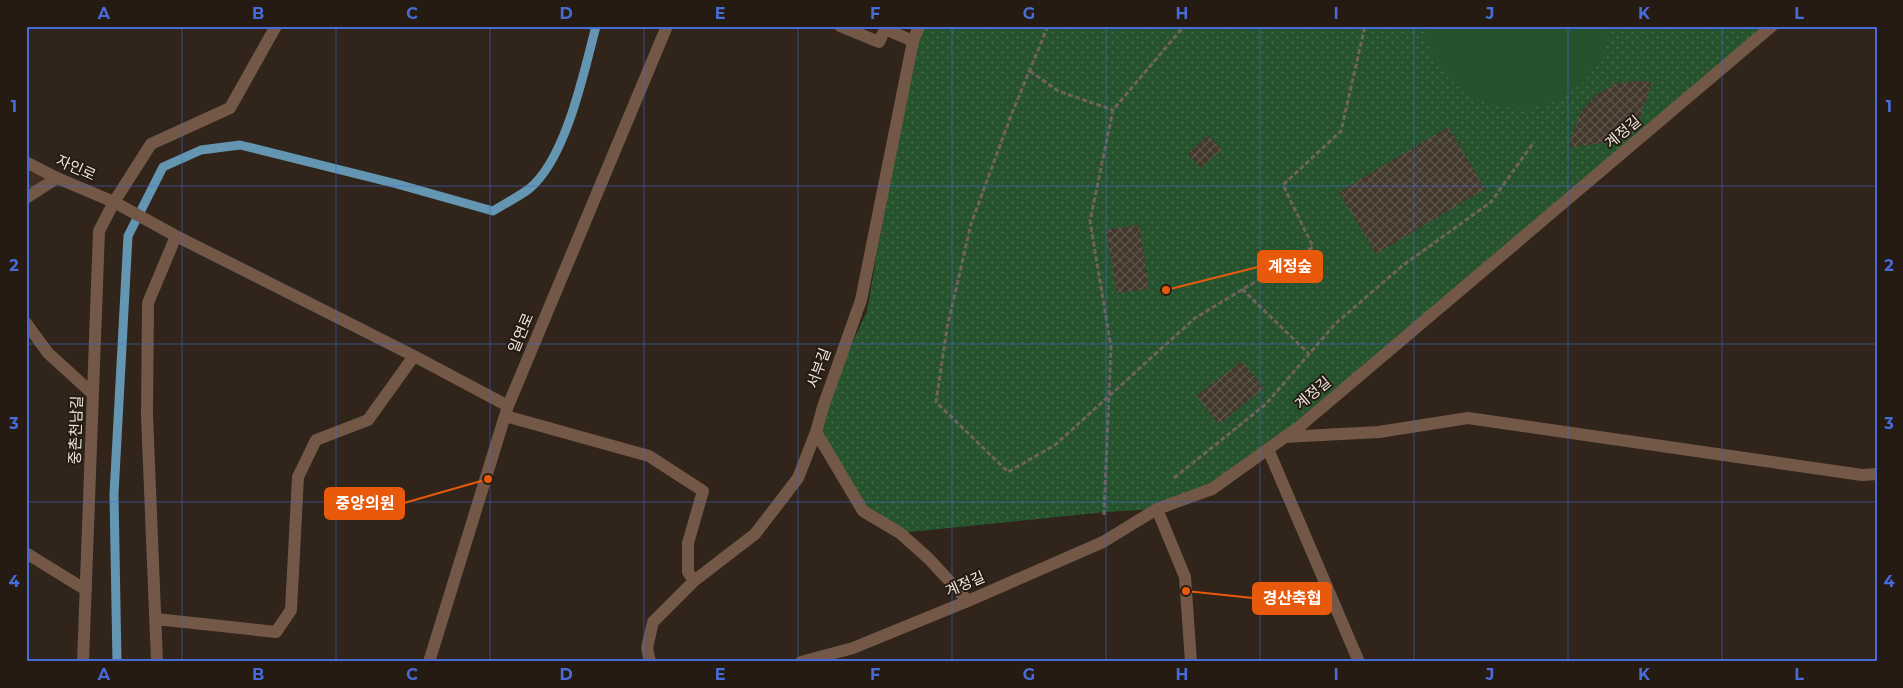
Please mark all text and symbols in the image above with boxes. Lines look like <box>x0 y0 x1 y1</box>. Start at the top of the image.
text: A <box>97 4 111 23</box>
text: B <box>252 4 264 23</box>
text: C <box>406 4 418 23</box>
text: D <box>559 4 573 23</box>
text: E <box>715 4 725 23</box>
text: F <box>870 4 880 23</box>
text: G <box>1023 4 1035 23</box>
text: H <box>1176 4 1188 23</box>
text: I <box>1333 4 1339 23</box>
text: J <box>1485 4 1494 23</box>
text: K <box>1638 4 1651 23</box>
text: L <box>1794 4 1804 23</box>
text: 1 <box>11 97 17 116</box>
text: 1 <box>1886 97 1892 116</box>
street label: 계정길 <box>1601 111 1645 152</box>
street label: 자인로 <box>53 150 99 185</box>
callout: 계정숲 <box>1258 251 1322 282</box>
text: 2 <box>9 256 19 275</box>
text: 2 <box>1884 256 1894 275</box>
text: 계정숲 <box>1268 257 1312 276</box>
street label: 일연로 <box>504 310 537 356</box>
street label: 서부길 <box>803 345 835 391</box>
street label: 계정길 <box>1291 372 1335 413</box>
street label: 중촌천남길 <box>65 395 86 465</box>
text: 3 <box>8 414 19 433</box>
text: 3 <box>1883 414 1894 433</box>
callout: 중앙의원 <box>325 488 404 519</box>
text: 중앙의원 <box>336 494 394 513</box>
street label: 계정길 <box>942 567 988 600</box>
text: 4 <box>8 572 20 591</box>
text: 4 <box>1883 572 1895 591</box>
callout: 경산축협 <box>1253 583 1331 614</box>
text: 경산축협 <box>1263 589 1321 608</box>
text: A <box>97 665 111 684</box>
text: B <box>252 665 264 684</box>
text: C <box>406 665 418 684</box>
text: D <box>559 665 573 684</box>
text: E <box>715 665 725 684</box>
text: F <box>870 665 880 684</box>
text: G <box>1023 665 1035 684</box>
text: H <box>1176 665 1188 684</box>
text: I <box>1333 665 1339 684</box>
text: J <box>1485 665 1494 684</box>
text: K <box>1638 665 1651 684</box>
text: L <box>1794 665 1804 684</box>

